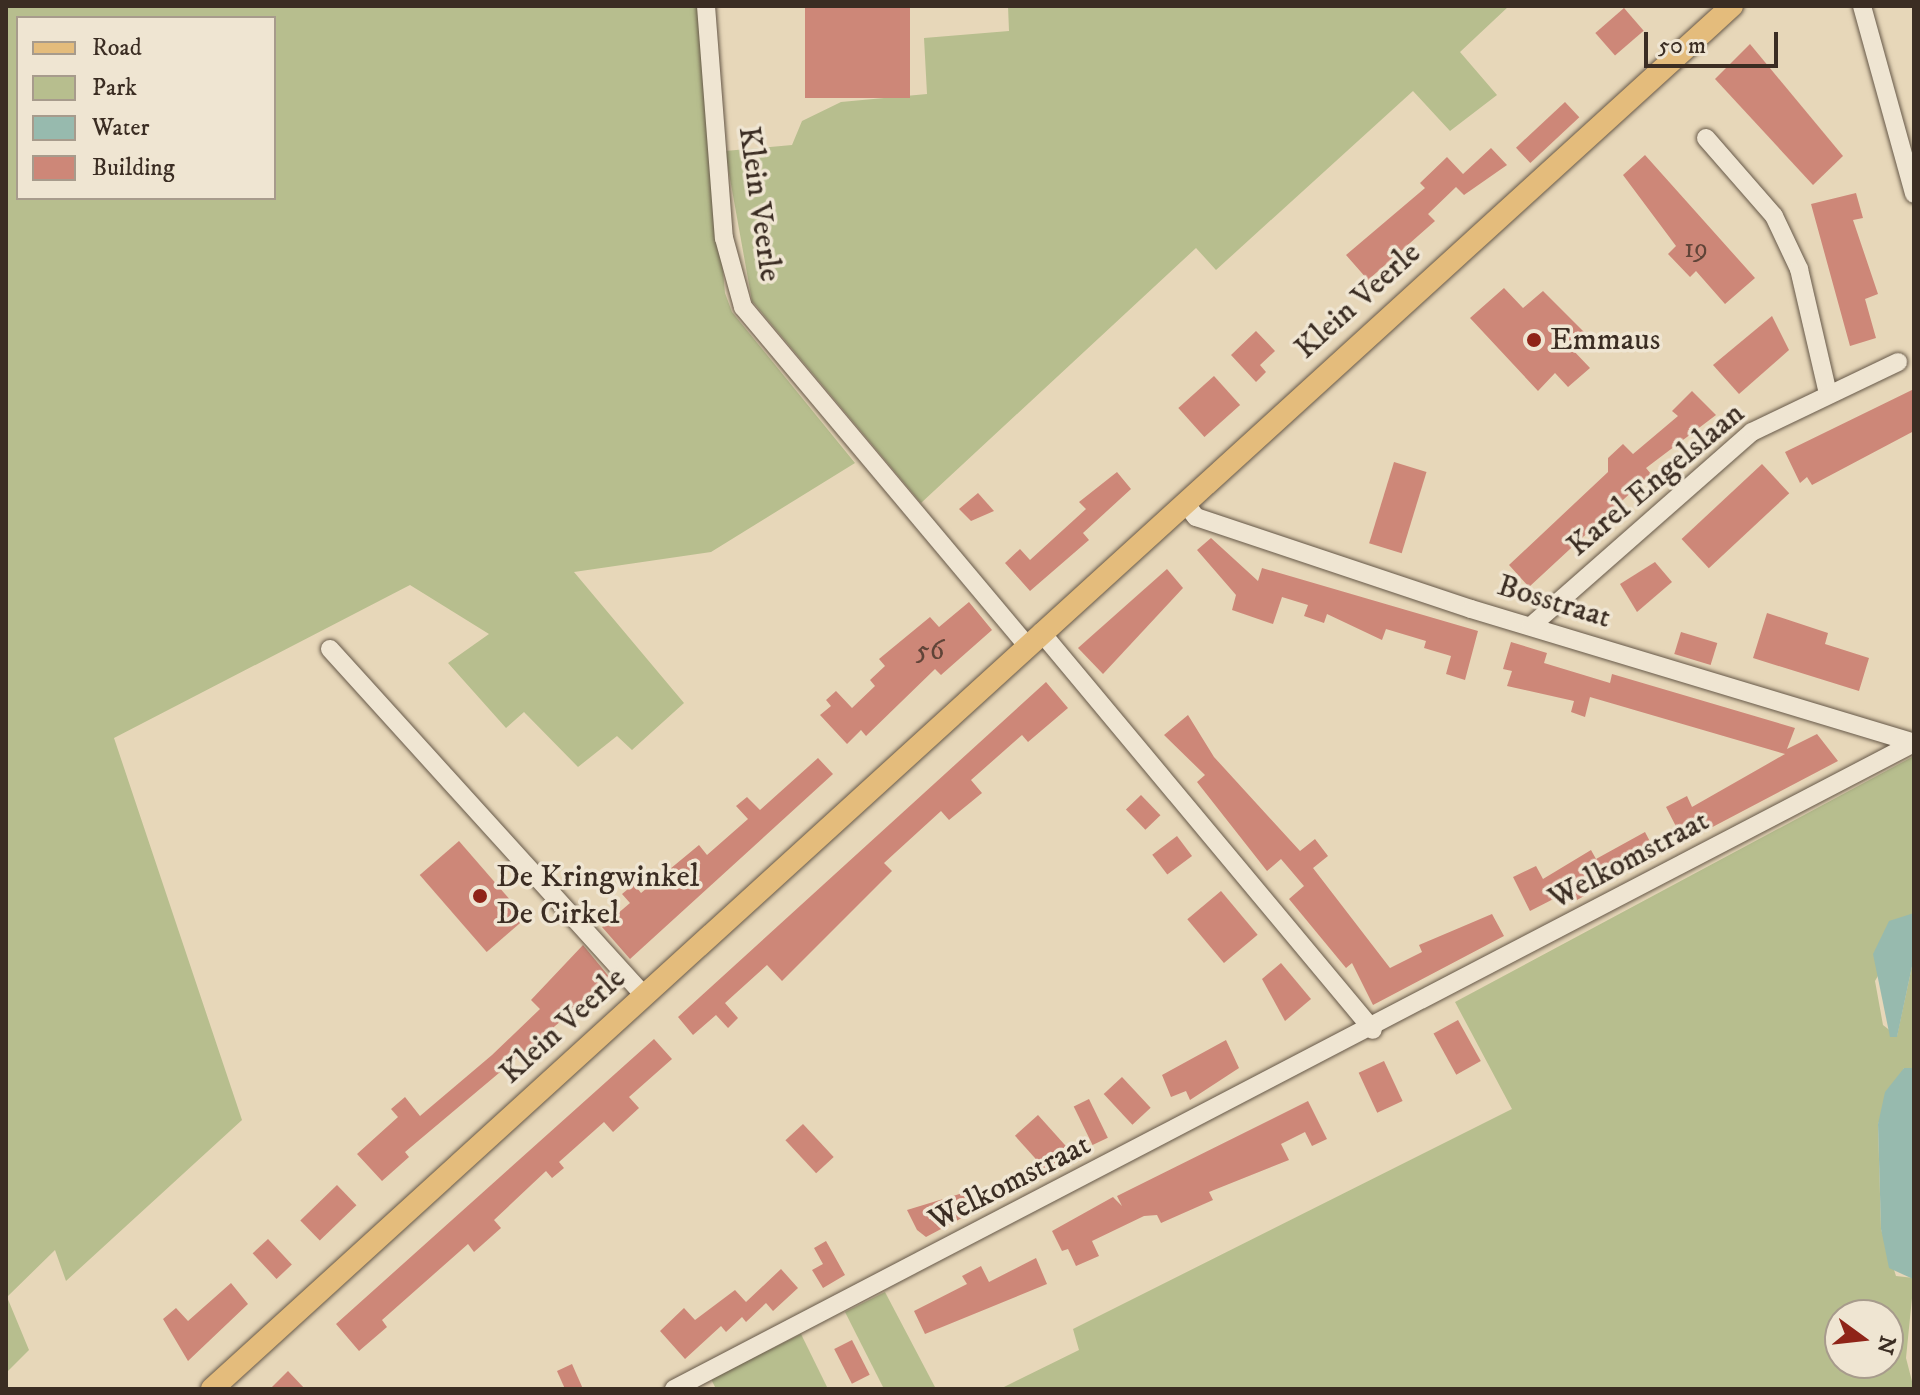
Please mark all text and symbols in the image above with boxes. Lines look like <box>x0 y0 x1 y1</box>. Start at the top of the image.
legend <box>16 16 276 200</box>
scale bar <box>1648 16 1782 66</box>
text: 50 m <box>1658 31 1706 61</box>
text: Road <box>92 33 142 63</box>
text: Park <box>92 73 137 103</box>
text: Water <box>92 113 149 143</box>
street label: Klein Veerle <box>729 124 789 284</box>
text: Building <box>92 153 175 183</box>
house number: 19 <box>1684 232 1708 266</box>
street label: Klein Veerle <box>1287 234 1429 368</box>
place label: Emmaus <box>1550 321 1660 359</box>
marker: Emmaus <box>1525 331 1543 349</box>
street label: Karel Engelslaan <box>1560 395 1752 565</box>
street label: Bosstraat <box>1493 567 1615 637</box>
house number: 56 <box>916 634 944 668</box>
street label: Welkomstraat <box>1542 802 1716 918</box>
place label: De Kringwinkel De Cirkel <box>496 859 699 934</box>
marker: De Kringwinkel De Cirkel <box>471 887 489 905</box>
street label: Klein Veerle <box>492 959 634 1093</box>
street label: Welkomstraat <box>923 1126 1097 1240</box>
north arrow <box>1824 1299 1904 1379</box>
text: N <box>1870 1333 1901 1357</box>

